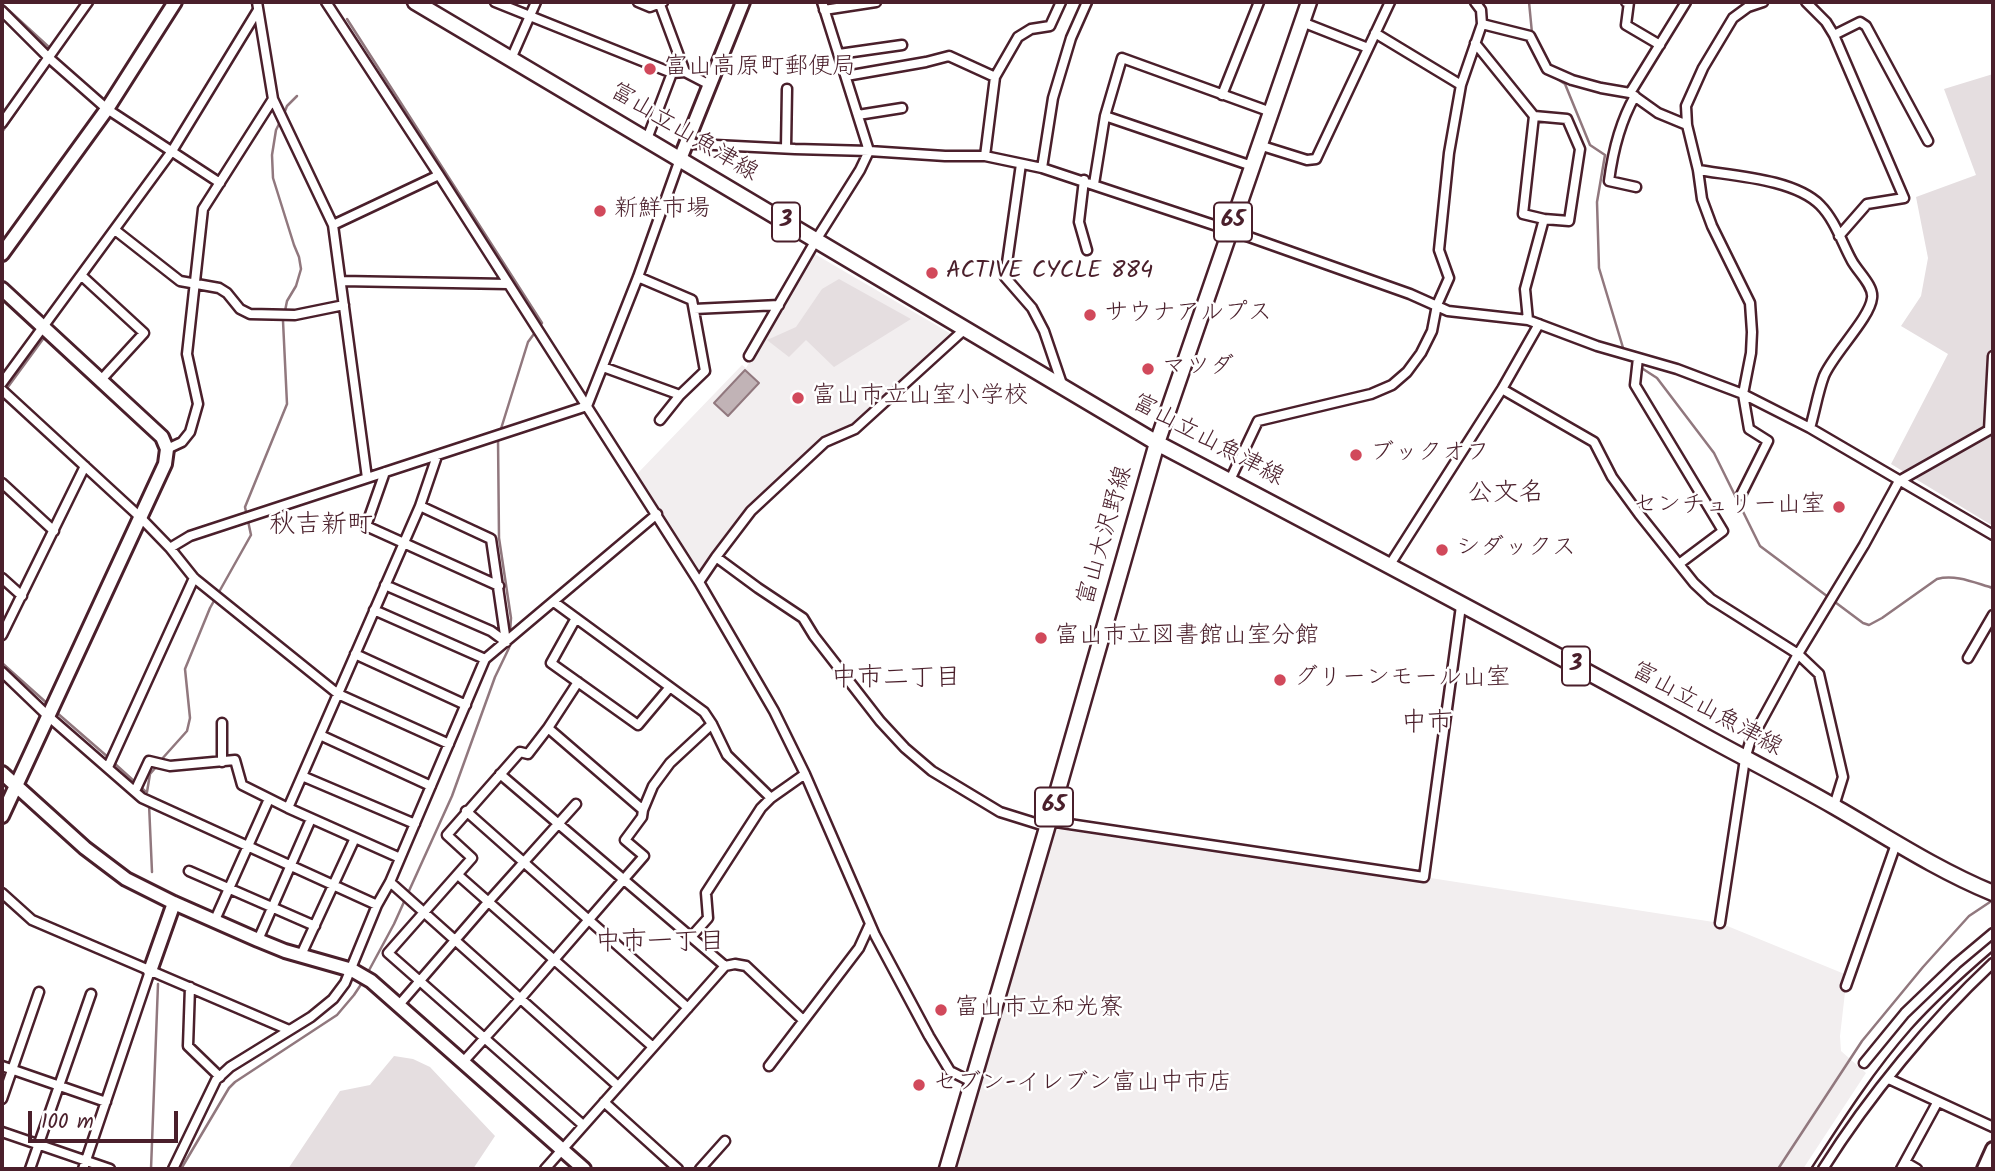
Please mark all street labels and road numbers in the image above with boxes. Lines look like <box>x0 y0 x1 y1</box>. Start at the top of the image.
street label: 富山立山魚津線 <box>604 78 762 190</box>
road number: 3 <box>772 202 800 242</box>
road number: 65 <box>1214 202 1252 242</box>
street label: 富山立山魚津線 <box>1126 390 1288 494</box>
street label: 富山大沢野線 <box>1073 463 1141 609</box>
road number: 3 <box>1562 646 1590 686</box>
street label: 富山立山魚津線 <box>1626 658 1786 764</box>
road number: 65 <box>1035 788 1073 827</box>

